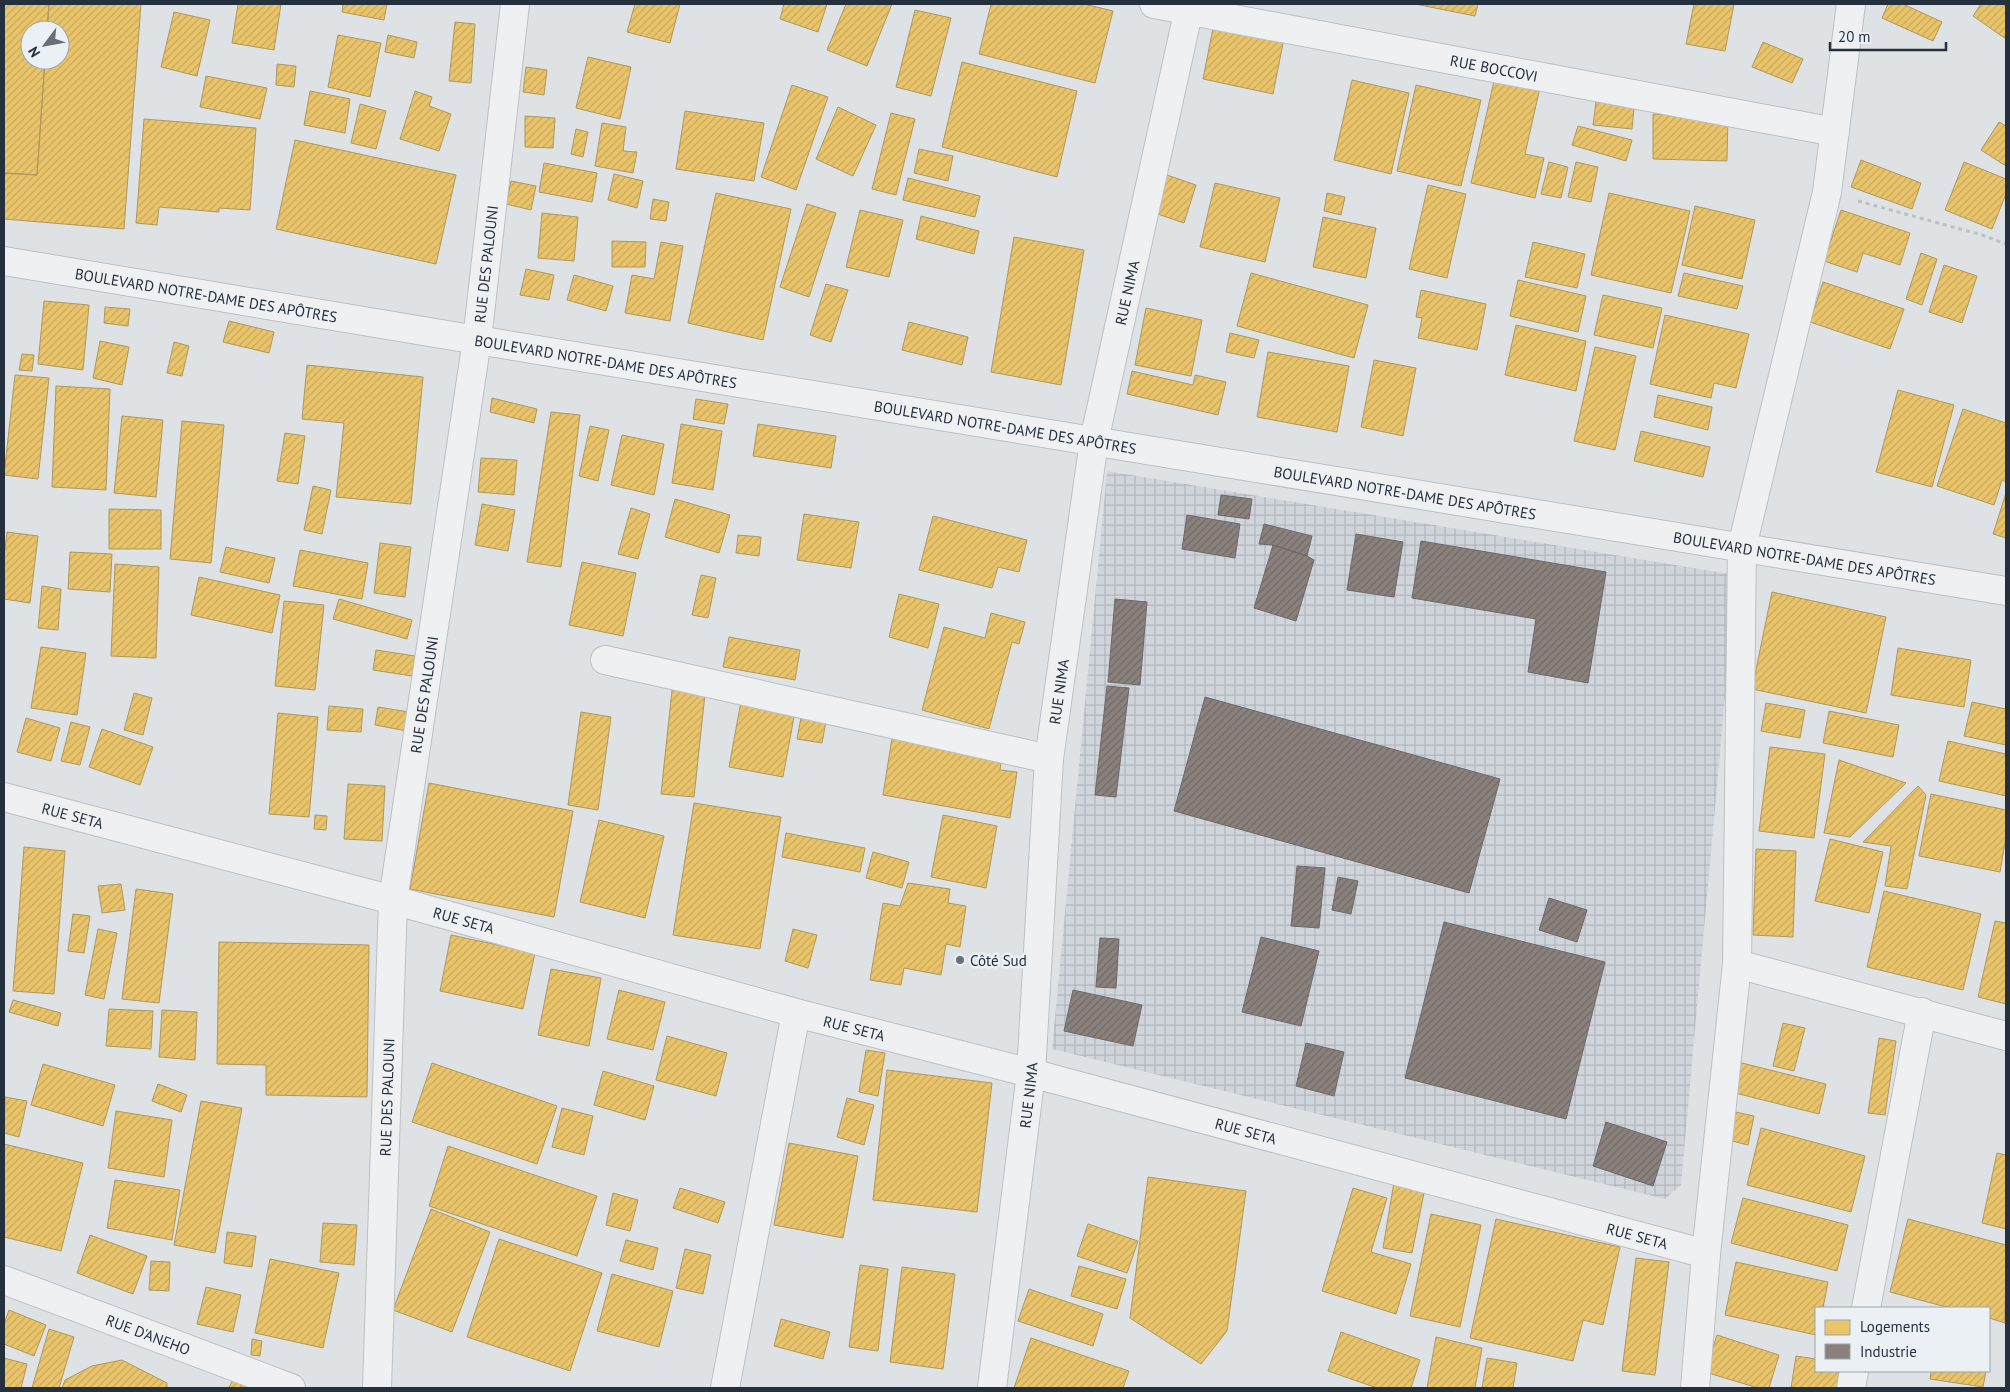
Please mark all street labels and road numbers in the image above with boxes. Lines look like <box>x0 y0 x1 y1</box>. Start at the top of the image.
street label: RUE BOCCOVI <box>1449 50 1540 85</box>
street label: RUE DES PALOUNI <box>470 204 502 324</box>
street label: RUE NIMA <box>1110 258 1143 327</box>
street label: BOULEVARD NOTRE-DAME DES APÔTRES <box>74 264 339 326</box>
street label: BOULEVARD NOTRE-DAME DES APÔTRES <box>473 330 738 392</box>
street label: BOULEVARD NOTRE-DAME DES APÔTRES <box>873 396 1138 458</box>
street label: BOULEVARD NOTRE-DAME DES APÔTRES <box>1272 461 1538 523</box>
street label: BOULEVARD NOTRE-DAME DES APÔTRES <box>1672 527 1937 589</box>
street label: RUE DES PALOUNI <box>406 635 442 754</box>
street label: RUE NIMA <box>1045 657 1073 726</box>
street label: RUE SETA <box>40 798 106 832</box>
street label: RUE SETA <box>431 902 497 938</box>
street label: RUE SETA <box>821 1011 887 1045</box>
street label: RUE DES PALOUNI <box>375 1038 398 1157</box>
street label: RUE NIMA <box>1015 1062 1041 1129</box>
street label: RUE SETA <box>1213 1113 1279 1148</box>
street label: RUE SETA <box>1604 1218 1670 1253</box>
street label: RUE D'ANEHO <box>103 1310 193 1359</box>

